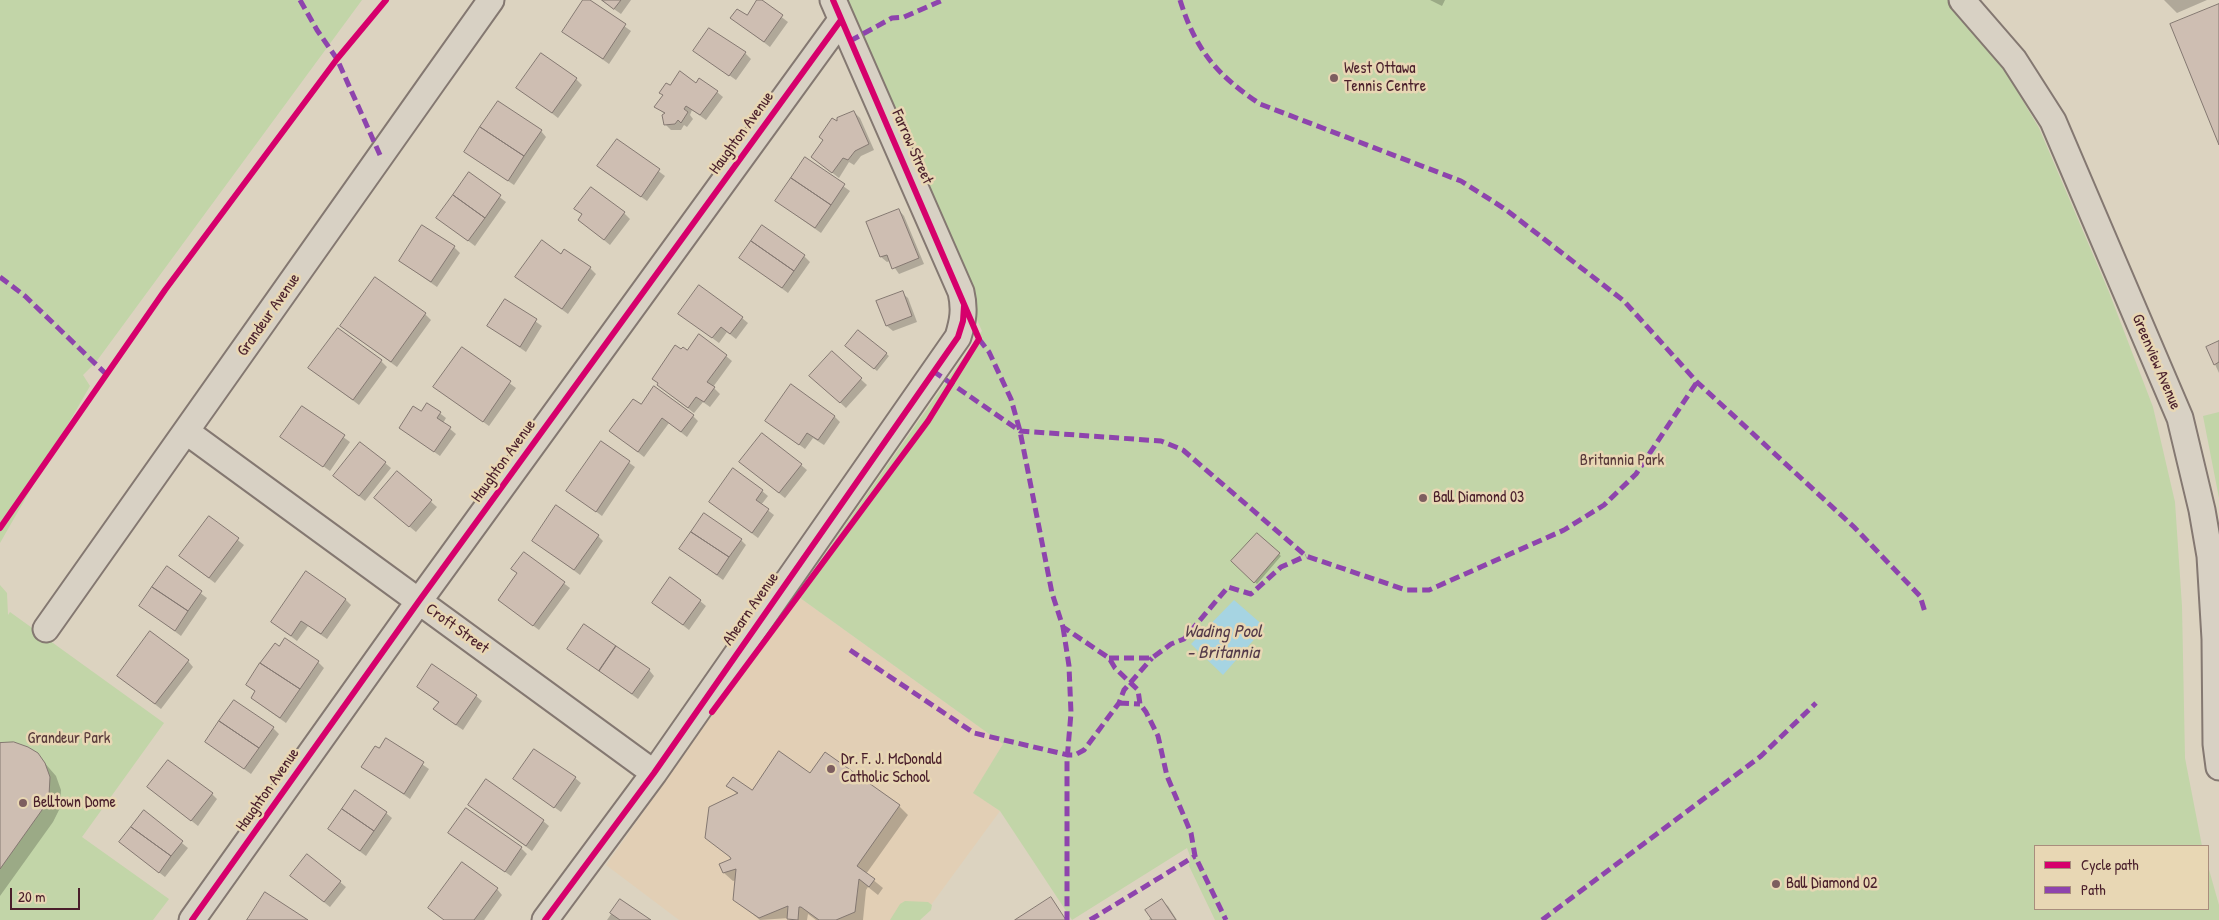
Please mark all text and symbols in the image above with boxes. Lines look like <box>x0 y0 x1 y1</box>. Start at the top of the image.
place label: West Ottawa Tennis Centre <box>1344 59 1426 97</box>
marker: West Ottawa Tennis Centre <box>1328 72 1340 84</box>
street label: Haughton Avenue <box>706 88 778 178</box>
street label: Farrow Street <box>887 107 937 187</box>
street label: Grandeur Avenue <box>233 270 305 360</box>
street label: Greenview Avenue <box>2127 311 2185 413</box>
street label: Haughton Avenue <box>468 416 540 506</box>
park label: Britannia Park <box>1580 451 1664 471</box>
place label: Ball Diamond 03 <box>1433 488 1524 508</box>
marker: Ball Diamond 03 <box>1417 492 1429 504</box>
street label: Ahearn Avenue <box>719 569 783 649</box>
street label: Croft Street <box>422 600 492 658</box>
water label: Wading Pool - Britannia <box>1184 621 1262 664</box>
park label: Grandeur Park <box>28 729 110 749</box>
street label: Haughton Avenue <box>232 745 304 835</box>
place label: Dr. F. J. McDonald Catholic School <box>841 750 942 788</box>
marker: Dr. F. J. McDonald Catholic School <box>825 763 837 775</box>
place label: Belltown Dome <box>33 793 116 813</box>
marker: Belltown Dome <box>17 797 29 809</box>
legend <box>2034 845 2209 910</box>
text: Cycle path <box>2081 854 2139 875</box>
place label: Ball Diamond 02 <box>1786 874 1878 894</box>
scale bar <box>12 878 82 910</box>
marker: Ball Diamond 02 <box>1770 878 1782 890</box>
text: Path <box>2081 879 2106 900</box>
text: 20 m <box>18 886 45 907</box>

